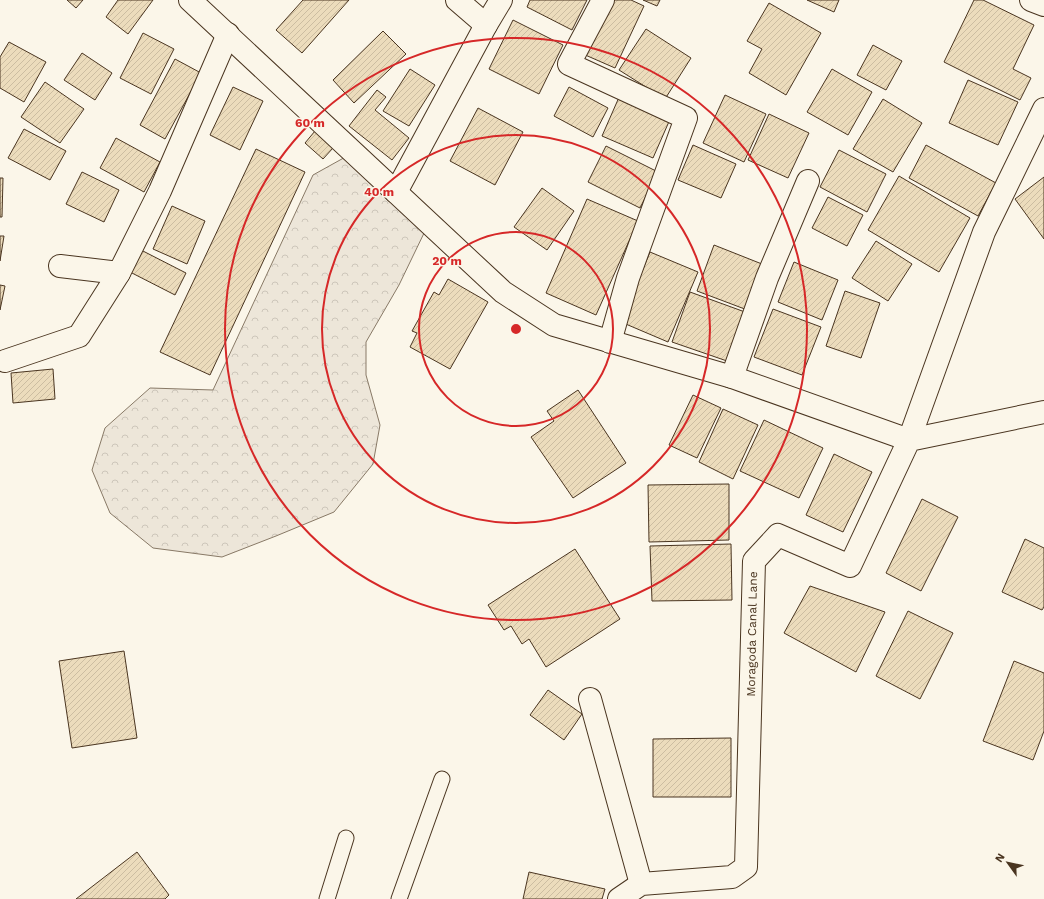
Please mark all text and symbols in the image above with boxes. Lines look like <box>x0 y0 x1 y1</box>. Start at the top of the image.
text: 60 m <box>295 116 325 130</box>
text: 40 m <box>364 185 394 199</box>
text: 20 m <box>432 254 462 268</box>
centre of rings <box>509 322 523 336</box>
street label: Moragoda Canal Lane <box>744 571 760 697</box>
north arrow <box>988 843 1028 883</box>
text: N <box>992 851 1008 865</box>

